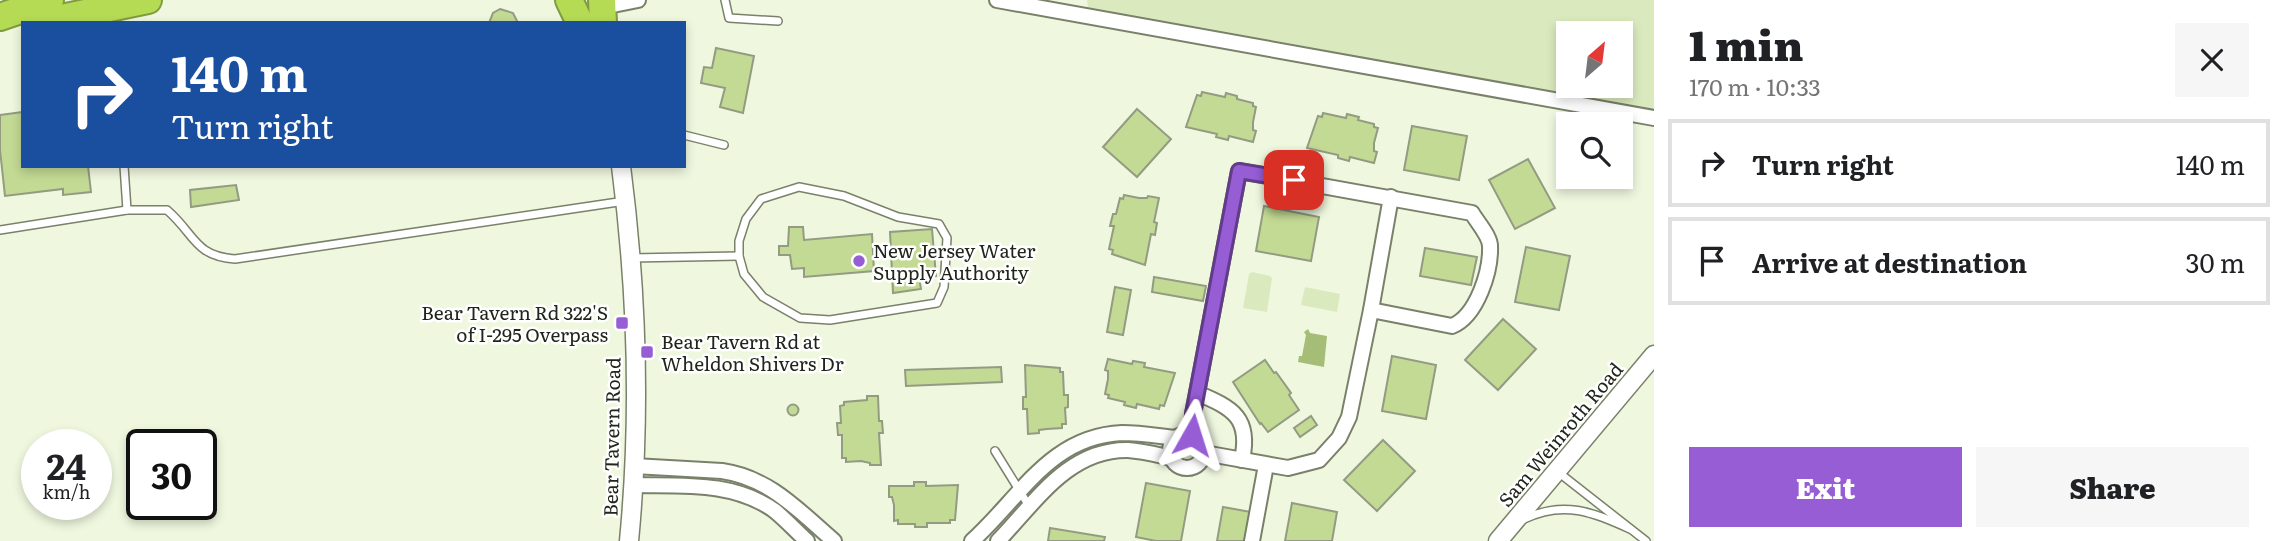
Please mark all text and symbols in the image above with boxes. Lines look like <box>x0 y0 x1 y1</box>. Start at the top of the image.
text: 1 min <box>1689 12 1804 74</box>
north arrow <box>1556 21 1633 98</box>
map controls <box>1556 21 1633 189</box>
button: close <box>2175 23 2249 97</box>
text: 140 m <box>171 34 308 107</box>
icon: right <box>56 49 147 140</box>
text: 170 m · 10:33 <box>1689 69 1821 103</box>
text: Turn right <box>171 101 333 149</box>
button: search <box>1556 112 1633 189</box>
icon: right <box>1693 144 1731 182</box>
text: Turn right <box>1752 144 1894 183</box>
text: 140 m <box>2176 144 2245 183</box>
pin <box>1264 150 1324 210</box>
icon: arrive <box>1275 161 1313 199</box>
place label: New Jersey Water Supply Authority <box>873 236 1036 286</box>
icon: arrive <box>1693 242 1731 280</box>
text: Arrive at destination <box>1752 242 2027 281</box>
text: 30 m <box>2185 242 2245 281</box>
marker: New Jersey Water Supply Authority <box>851 253 867 269</box>
place label: Bear Tavern Rd 322'S of I-295 Overpass <box>421 298 608 348</box>
marker: Bear Tavern Rd 322'S of I-295 Overpass <box>614 315 630 331</box>
place label: Bear Tavern Rd at Wheldon Shivers Dr <box>661 327 844 377</box>
marker: Bear Tavern Rd at Wheldon Shivers Dr <box>639 344 655 360</box>
street label: Sam Weinroth Road <box>1491 355 1629 512</box>
street label: Bear Tavern Road <box>596 357 626 517</box>
position arrow <box>1155 398 1229 472</box>
speed limit sign: 30 <box>126 429 217 520</box>
text: 24 <box>47 439 86 491</box>
button: Exit <box>1689 447 1962 527</box>
button: Share <box>1976 447 2249 527</box>
text: km/h <box>43 478 90 505</box>

